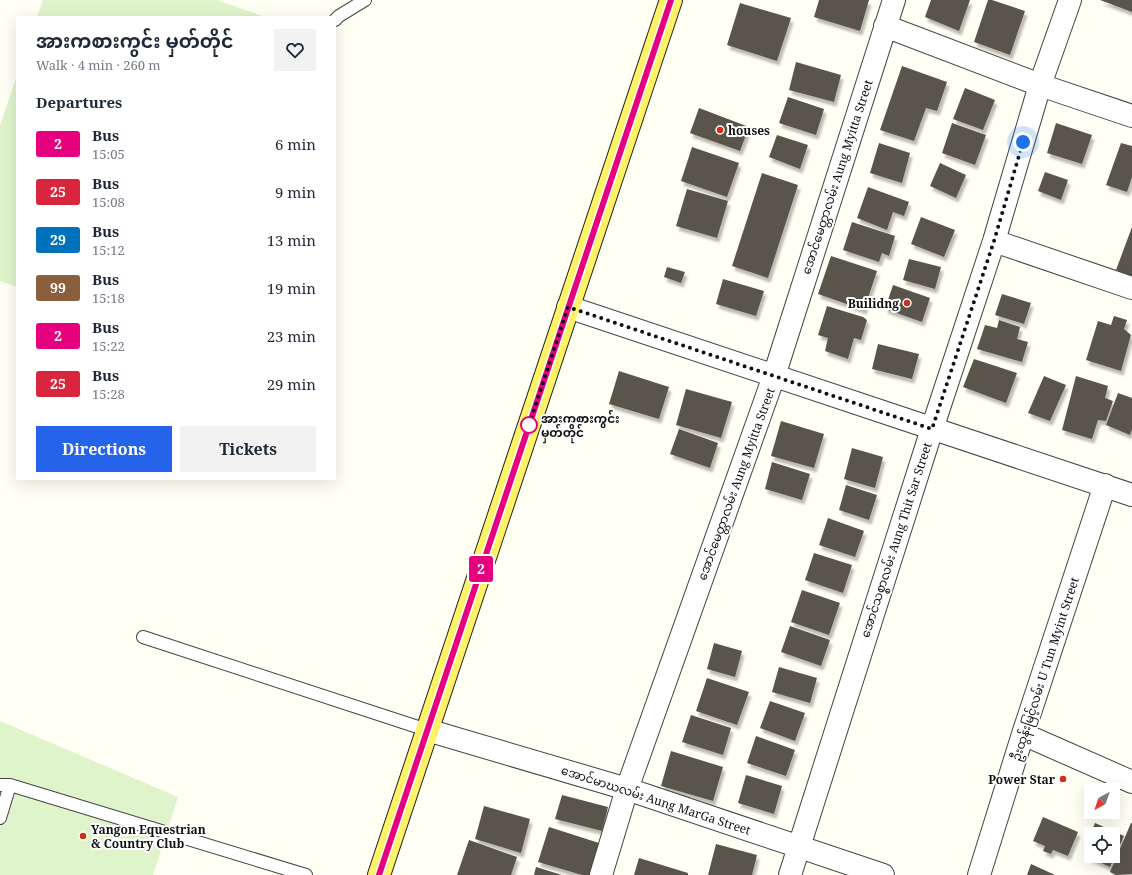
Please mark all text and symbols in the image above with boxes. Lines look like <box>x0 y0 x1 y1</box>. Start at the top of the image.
text: အားကစားကွင်း မှတ်တိုင် <box>36 28 234 54</box>
button: heart <box>274 29 316 71</box>
text: Walk · 4 min · 260 m <box>36 56 161 74</box>
street label: အောင်မေတ္တာလမ်း Aung Myitta Street <box>797 78 878 277</box>
text: Departures <box>36 92 122 112</box>
place label: houses <box>728 122 770 139</box>
text: Bus <box>92 125 119 145</box>
marker: houses <box>715 125 725 135</box>
your location <box>1013 132 1033 152</box>
text: 2 <box>54 134 62 153</box>
text: 6 min <box>275 134 316 154</box>
text: 15:05 <box>92 145 125 163</box>
text: Bus <box>92 173 119 193</box>
text: 25 <box>50 182 66 201</box>
text: 9 min <box>275 182 316 202</box>
text: 15:08 <box>92 193 125 211</box>
text: Bus <box>92 221 119 241</box>
text: 29 <box>50 230 66 249</box>
text: 13 min <box>267 230 316 250</box>
text: 15:12 <box>92 241 125 259</box>
text: Bus <box>92 269 119 289</box>
text: 99 <box>50 278 66 297</box>
text: 19 min <box>267 278 316 298</box>
text: 15:18 <box>92 289 125 307</box>
place label: Builidng <box>848 295 899 312</box>
marker: Builidng <box>902 298 912 308</box>
text: Bus <box>92 317 119 337</box>
text: 2 <box>54 326 62 345</box>
text: 23 min <box>267 326 316 346</box>
text: 15:22 <box>92 337 125 355</box>
text: Bus <box>92 365 119 385</box>
text: 25 <box>50 374 66 393</box>
text: 29 min <box>267 374 316 394</box>
text: 15:28 <box>92 385 125 403</box>
street label: အောင်မေတ္တာလမ်း Aung Myitta Street <box>693 385 781 583</box>
place label: အားကစားကွင်း မှတ်တိုင် <box>541 409 620 444</box>
marker: အားကစားကွင်း မှတ်တိုင် <box>520 416 538 434</box>
button: Directions <box>36 426 172 472</box>
button: Tickets <box>180 426 316 472</box>
street label: အောင်သစ္စာလမ်း Aung Thit Sar Street <box>856 440 938 640</box>
line badge: 2 <box>468 556 494 582</box>
text: 2 <box>477 559 485 578</box>
street label: ဦးထွန်းမြင့်လမ်း U Tun Myint Street <box>1007 575 1085 764</box>
street label: အောင်မာဃလမ်း Aung MarGa Street <box>559 761 753 839</box>
place label: Power Star <box>988 771 1056 788</box>
marker: Power Star <box>1058 774 1068 784</box>
north arrow <box>1084 783 1120 819</box>
map controls <box>1084 783 1120 863</box>
place label: Yangon Equestrian & Country Club <box>91 821 206 852</box>
button: locate <box>1084 827 1120 863</box>
marker: Yangon Equestrian & Country Club <box>78 831 88 841</box>

